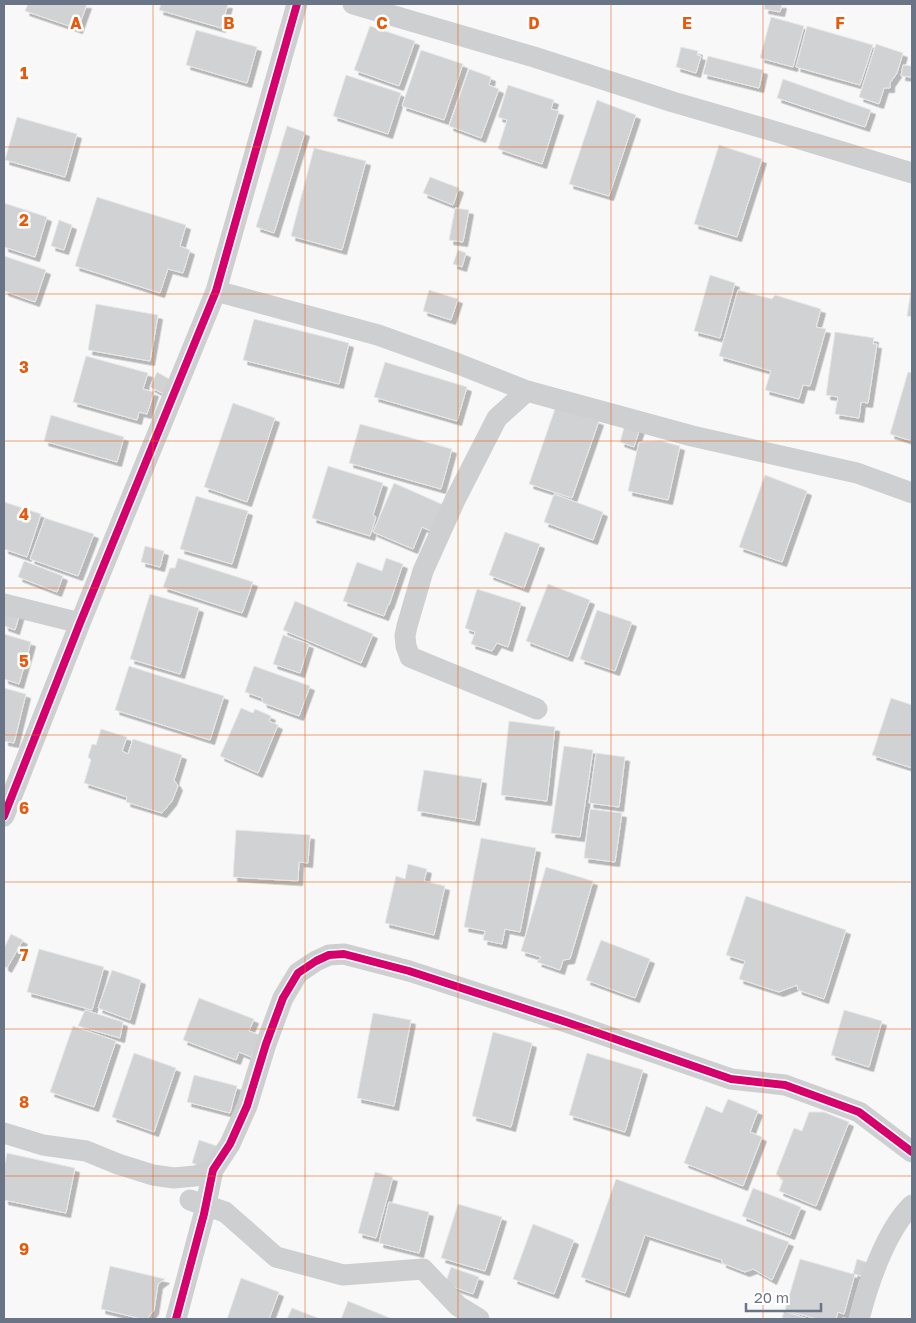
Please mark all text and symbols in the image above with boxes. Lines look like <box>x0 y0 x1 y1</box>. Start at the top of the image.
text: A <box>70 13 82 33</box>
text: B <box>223 13 235 33</box>
text: C <box>376 13 388 33</box>
text: D <box>528 13 540 33</box>
text: E <box>682 13 692 33</box>
text: F <box>835 13 845 33</box>
text: 1 <box>20 63 28 83</box>
text: 2 <box>19 210 29 230</box>
text: 3 <box>19 357 29 377</box>
text: 4 <box>19 504 29 524</box>
text: 5 <box>19 651 29 671</box>
text: 6 <box>19 798 29 818</box>
text: 7 <box>20 945 29 965</box>
text: 8 <box>19 1092 29 1112</box>
text: 9 <box>19 1239 29 1259</box>
scale bar <box>746 1280 821 1312</box>
text: 20 m <box>754 1288 789 1306</box>

